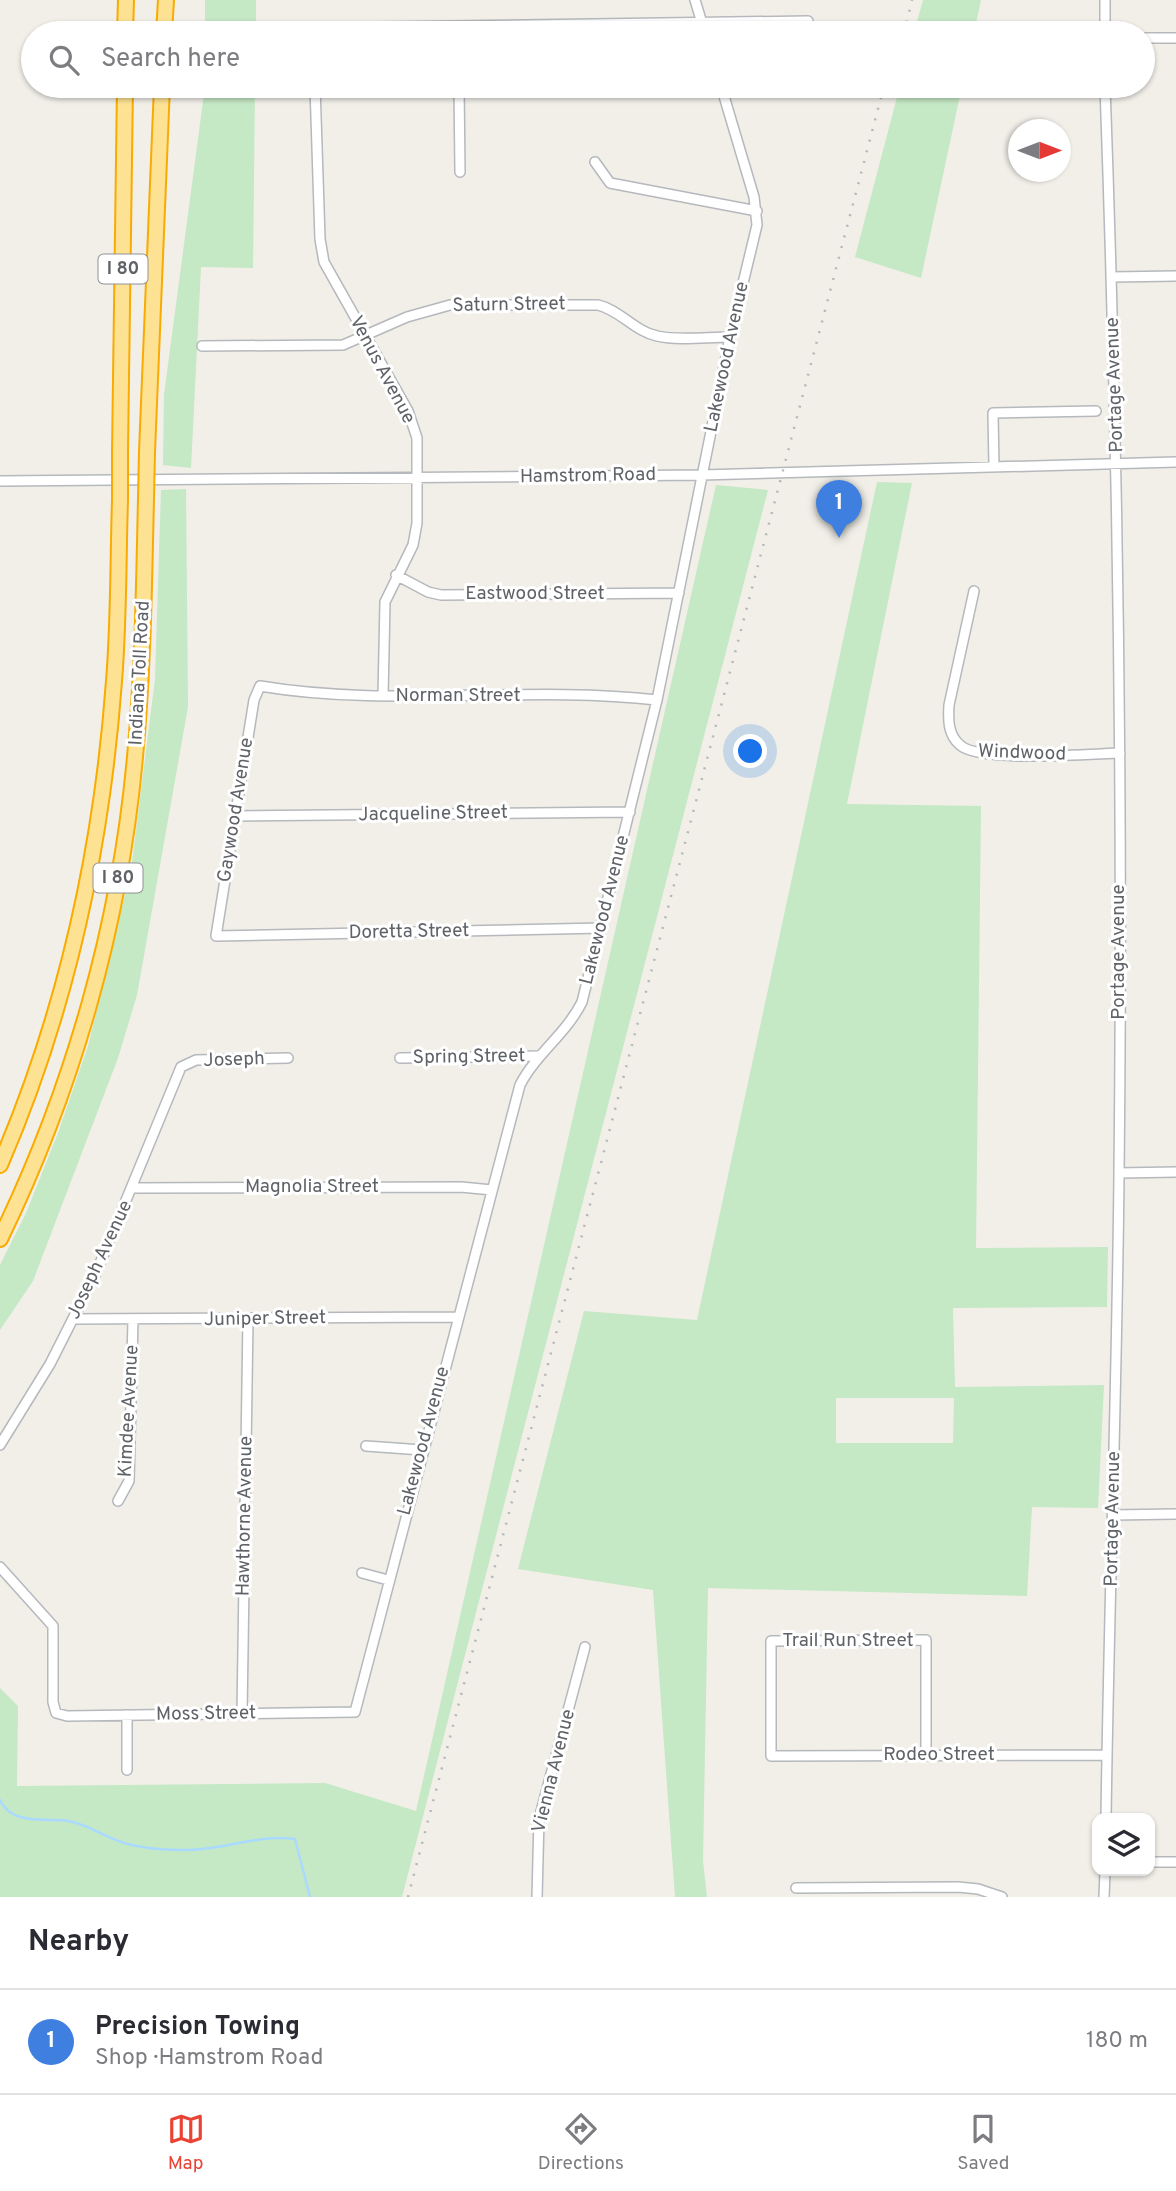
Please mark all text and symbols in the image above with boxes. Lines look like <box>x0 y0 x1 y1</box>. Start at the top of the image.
search box <box>21 21 1155 98</box>
icon: search <box>45 41 83 79</box>
text: Search here <box>101 43 240 76</box>
north arrow <box>1008 119 1071 182</box>
road number: I 80 <box>99 255 148 284</box>
street label: Lakewood Avenue <box>699 280 755 434</box>
street label: Saturn Street <box>452 292 566 318</box>
street label: Venus Avenue <box>344 312 420 428</box>
street label: Portage Avenue <box>1101 317 1129 453</box>
street label: Hamstrom Road <box>520 463 656 489</box>
pin: 1 <box>816 480 862 538</box>
street label: Eastwood Street <box>465 582 605 606</box>
street label: Indiana Toll Road <box>124 600 156 746</box>
street label: Norman Street <box>395 684 521 708</box>
your location <box>733 734 767 768</box>
street label: Gaywood Avenue <box>213 736 259 884</box>
street label: Windwood <box>977 739 1067 767</box>
street label: Jacqueline Street <box>358 801 508 827</box>
street label: Lakewood Avenue <box>575 833 635 987</box>
road number: I 80 <box>94 864 142 892</box>
street label: Portage Avenue <box>1107 884 1131 1020</box>
street label: Doretta Street <box>348 919 470 945</box>
street label: Spring Street <box>412 1044 526 1070</box>
street label: Joseph <box>203 1047 265 1073</box>
street label: Magnolia Street <box>245 1175 379 1199</box>
street label: Joseph Avenue <box>62 1197 138 1323</box>
street label: Juniper Street <box>204 1306 326 1332</box>
street label: Kimdee Avenue <box>114 1344 144 1478</box>
street label: Lakewood Avenue <box>393 1364 455 1518</box>
street label: Hawthorne Avenue <box>232 1436 258 1596</box>
street label: Portage Avenue <box>1100 1451 1126 1587</box>
street label: Trail Run Street <box>782 1629 914 1653</box>
street label: Moss Street <box>156 1701 256 1727</box>
street label: Vienna Avenue <box>527 1707 581 1835</box>
street label: Rodeo Street <box>883 1743 995 1767</box>
map controls <box>1092 1813 1155 1876</box>
button: layers <box>1092 1813 1155 1876</box>
text: Nearby <box>28 1924 129 1961</box>
text: Precision Towing <box>95 2011 300 2044</box>
text: 1 <box>46 2027 56 2056</box>
text: 180 m <box>1086 2027 1148 2056</box>
text: Shop · Hamstrom Road <box>95 2044 323 2073</box>
tab: Map <box>167 2110 205 2176</box>
tab: Directions <box>538 2110 624 2176</box>
tab: Saved <box>957 2110 1009 2176</box>

